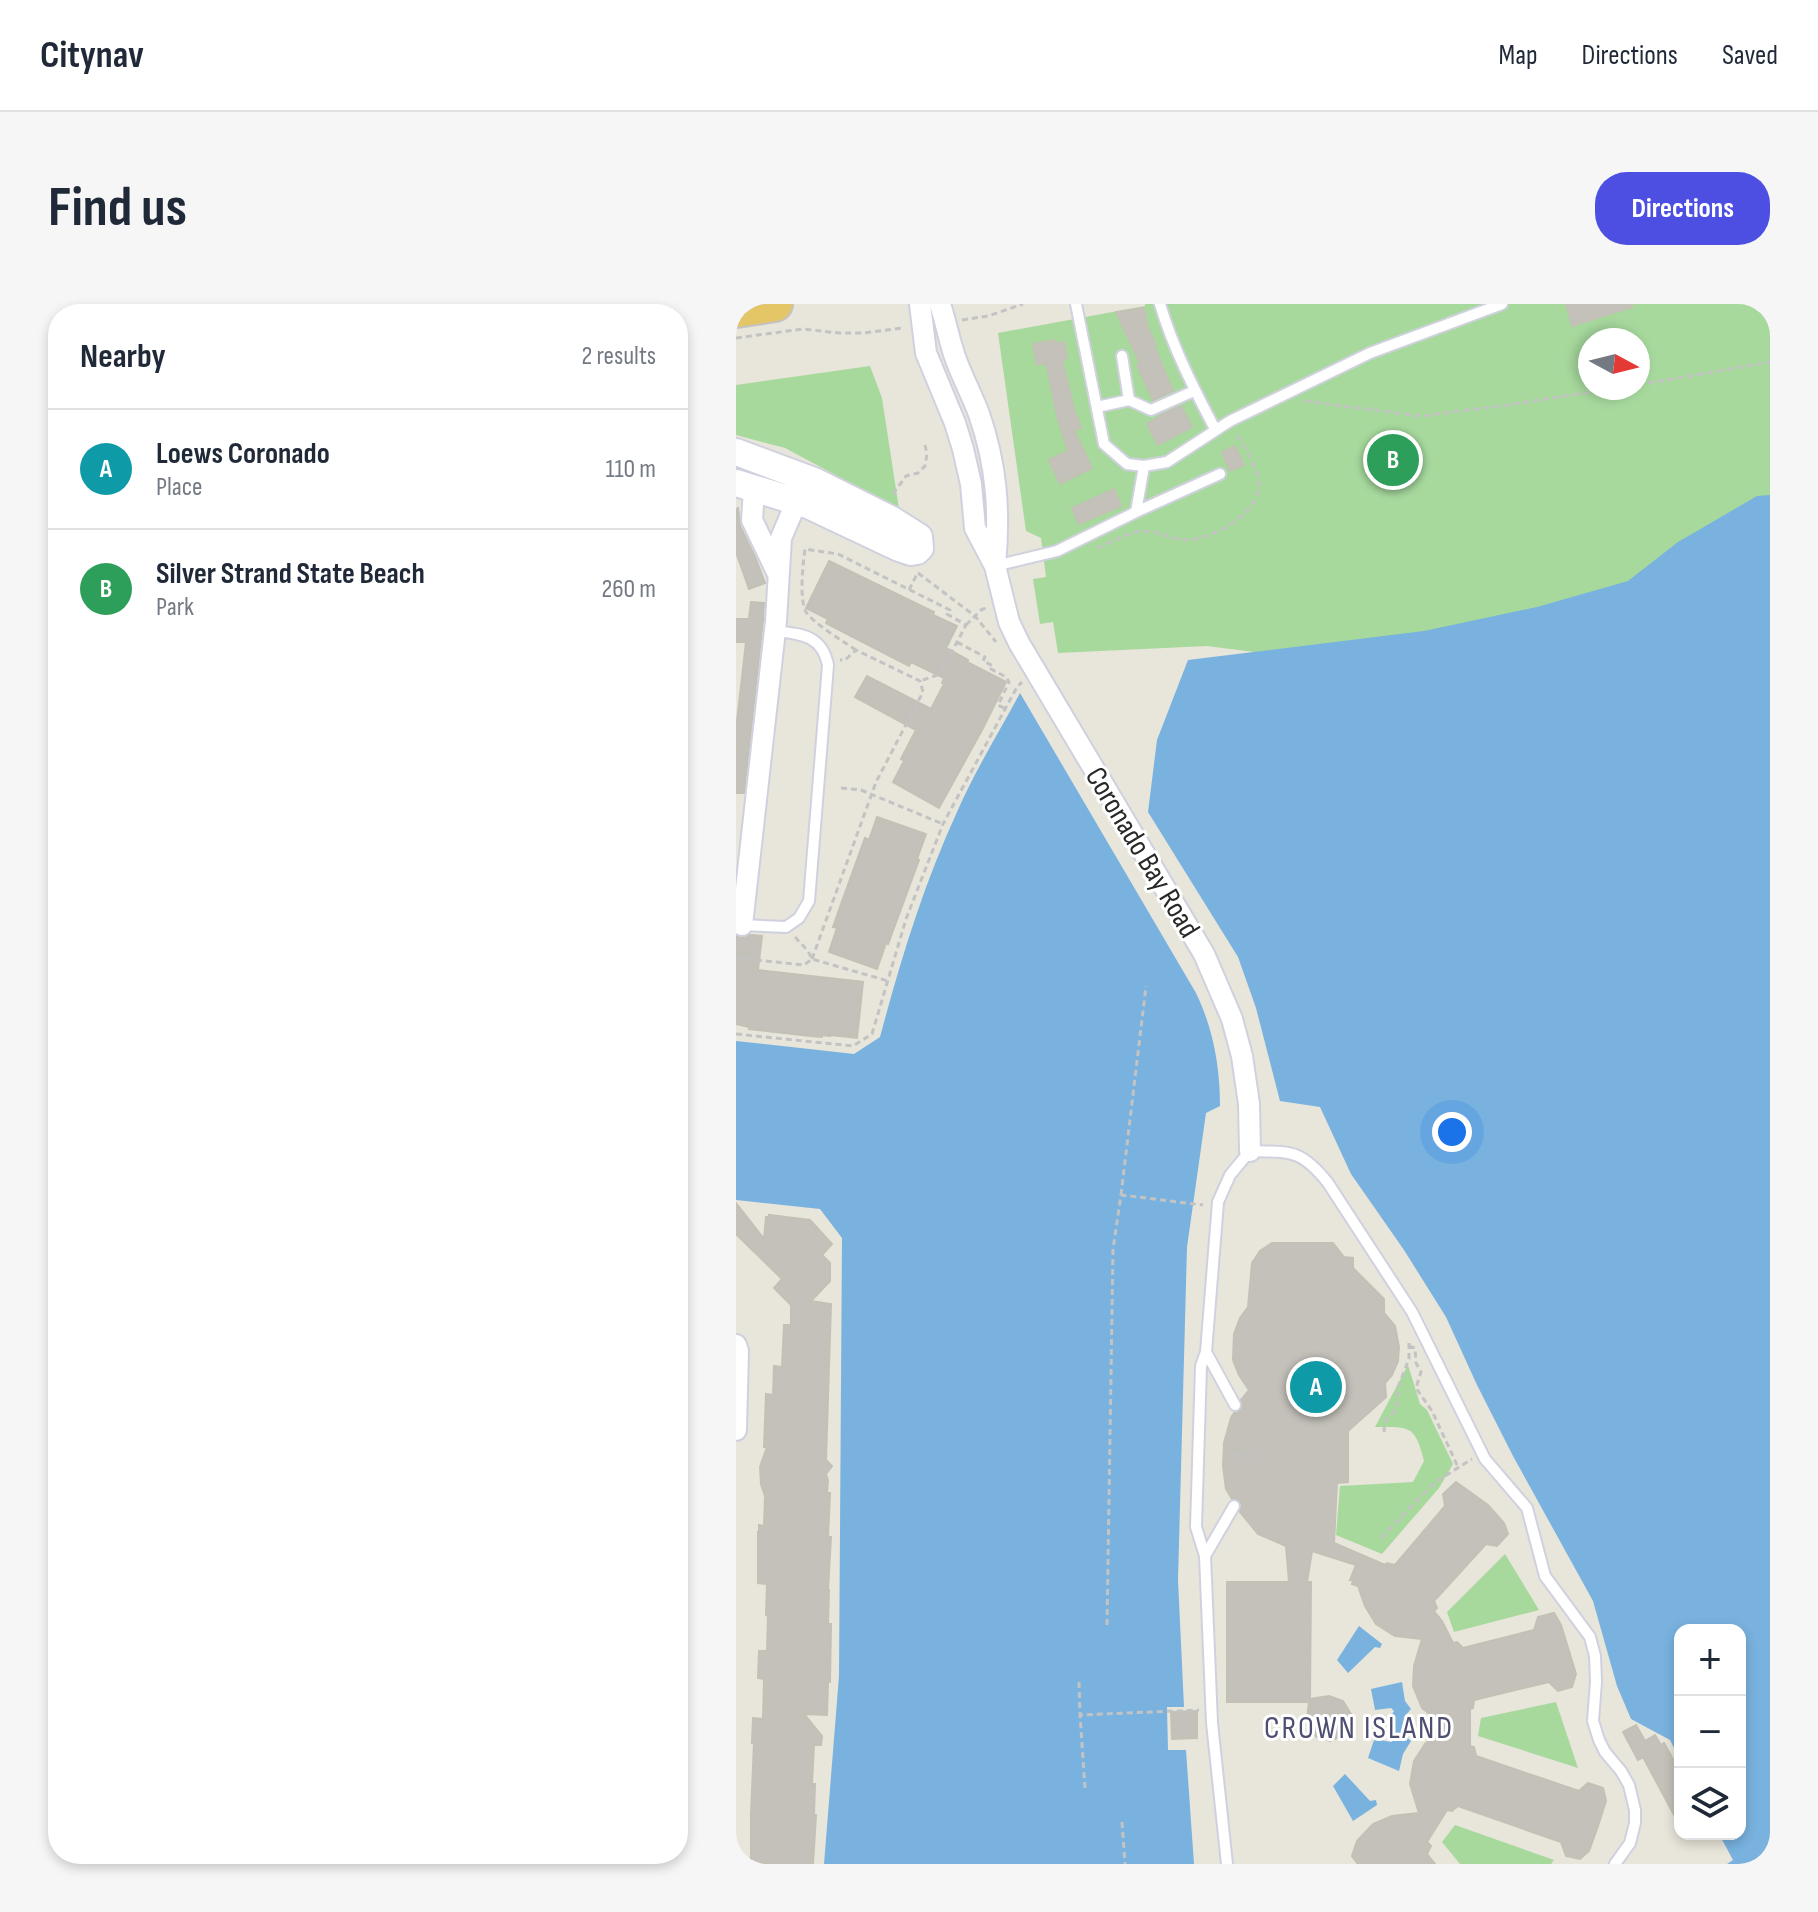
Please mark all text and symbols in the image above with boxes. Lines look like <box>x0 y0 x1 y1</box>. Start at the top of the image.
text: Citynav <box>40 33 144 78</box>
text: Map <box>1499 39 1538 72</box>
text: Directions <box>1582 39 1678 72</box>
text: Saved <box>1722 39 1778 72</box>
button: Directions <box>1595 172 1770 245</box>
text: Find us <box>48 175 187 242</box>
north arrow <box>1578 328 1650 400</box>
text: Nearby <box>80 336 166 377</box>
text: 2 results <box>582 341 656 372</box>
pin: B <box>1367 430 1419 490</box>
text: Loews Coronado <box>156 436 330 472</box>
text: A <box>100 454 112 485</box>
text: 110 m <box>605 454 656 485</box>
text: Place <box>156 472 203 503</box>
text: Silver Strand State Beach <box>156 556 425 592</box>
text: B <box>100 574 112 605</box>
text: 260 m <box>601 574 656 605</box>
text: Park <box>156 592 194 623</box>
street label: Coronado Bay Road <box>1077 761 1207 944</box>
your location <box>1432 1112 1472 1152</box>
pin: A <box>1290 1357 1342 1417</box>
map controls <box>1674 1624 1746 1840</box>
button: + <box>1674 1624 1746 1696</box>
button: − <box>1674 1696 1746 1768</box>
district label: CROWN ISLAND <box>1264 1709 1454 1748</box>
button: layers <box>1674 1768 1746 1840</box>

